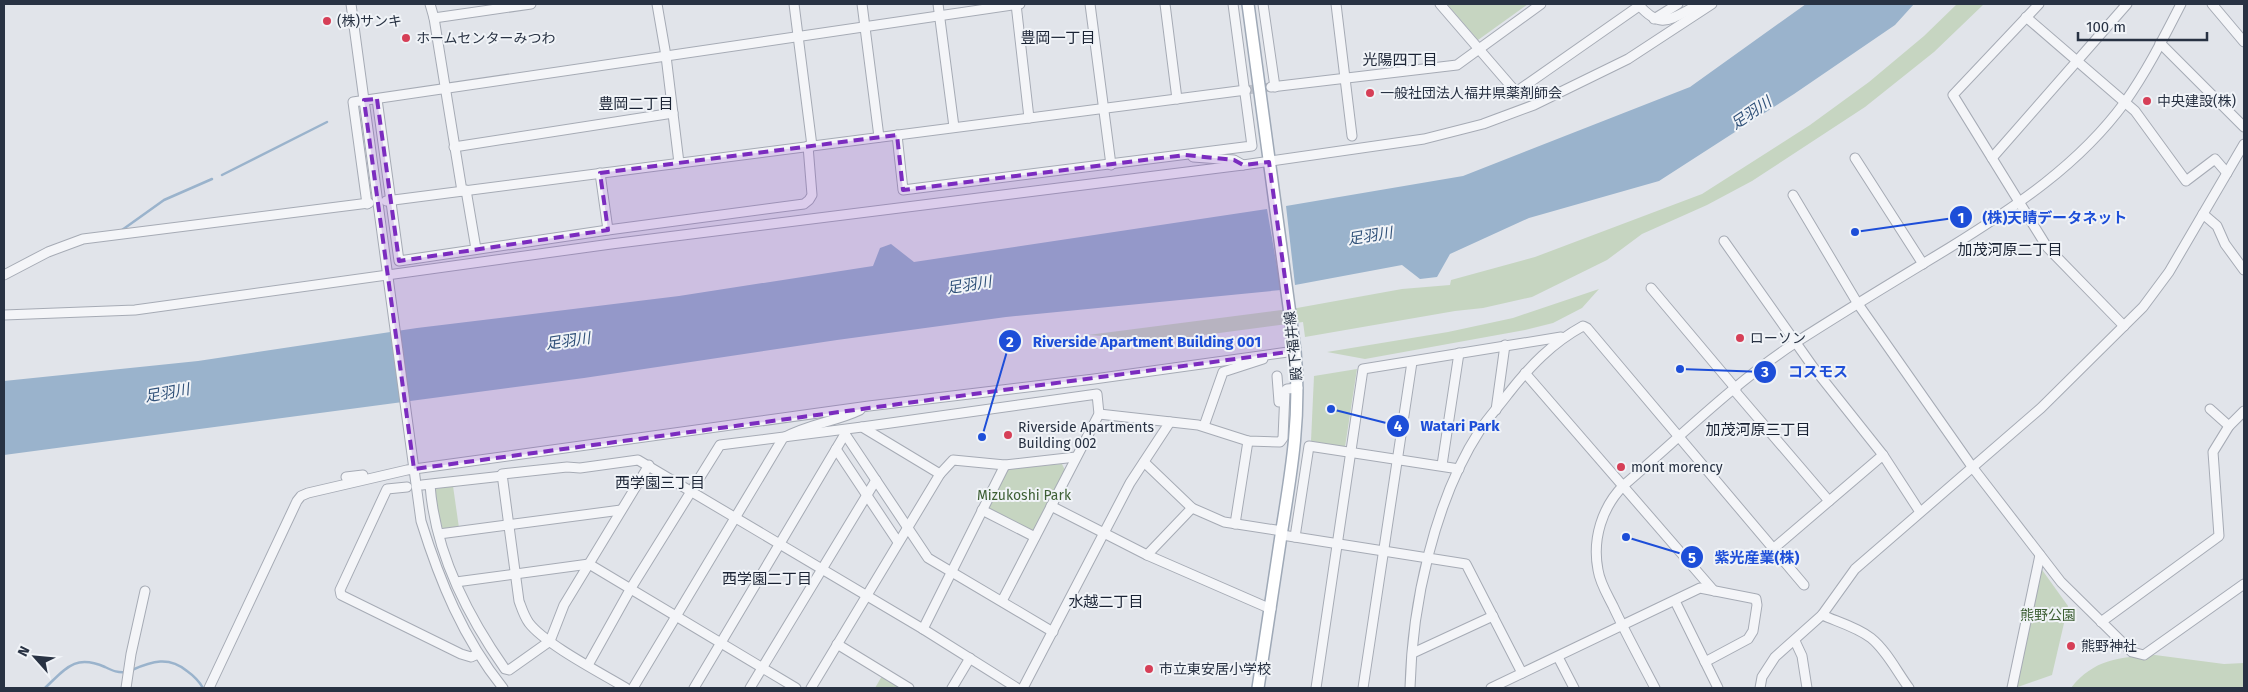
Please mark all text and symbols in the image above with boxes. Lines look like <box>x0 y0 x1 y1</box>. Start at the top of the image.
scale bar <box>2078 10 2207 42</box>
place label: (株)サンキ <box>337 13 402 30</box>
marker: (株)サンキ <box>321 15 333 27</box>
text: 100 m <box>2086 18 2126 36</box>
district label: 豊岡一丁目 <box>1020 29 1096 47</box>
place label: ホームセンターみつわ <box>416 30 556 47</box>
marker: ホームセンターみつわ <box>400 32 412 44</box>
district label: 光陽四丁目 <box>1362 51 1438 69</box>
place label: 一般社団法人福井県薬剤師会 <box>1380 85 1562 102</box>
marker: 一般社団法人福井県薬剤師会 <box>1364 87 1376 99</box>
water label: 足羽川 <box>1727 92 1776 133</box>
place label: 中央建設(株) <box>2157 93 2236 110</box>
district label: 豊岡二丁目 <box>598 95 674 113</box>
marker: 中央建設(株) <box>2141 95 2153 107</box>
callout: (株)天晴データネット <box>1948 202 2138 232</box>
text: 1 <box>1958 209 1964 227</box>
text: (株)天晴データネット <box>1983 209 2127 227</box>
water label: 足羽川 <box>1346 223 1396 248</box>
district label: 加茂河原二丁目 <box>1957 241 2063 259</box>
water label: 足羽川 <box>945 272 995 297</box>
street label: 殿下福井線 <box>1281 310 1306 382</box>
callout: Riverside Apartment Building 001 <box>997 326 1271 356</box>
water label: 足羽川 <box>544 329 594 353</box>
place label: ローソン <box>1750 330 1806 347</box>
marker: ローソン <box>1734 332 1746 344</box>
text: 2 <box>1006 333 1014 351</box>
text: Riverside Apartment Building 001 <box>1033 333 1261 351</box>
callout: コスモス <box>1753 357 1858 387</box>
text: 3 <box>1760 363 1769 381</box>
text: コスモス <box>1788 363 1848 381</box>
water label: 足羽川 <box>143 380 193 406</box>
callout: Watari Park <box>1386 411 1510 441</box>
text: 4 <box>1394 417 1403 435</box>
text: Watari Park <box>1421 417 1500 435</box>
place label: Riverside Apartments Building 002 <box>1018 419 1154 452</box>
district label: 加茂河原三丁目 <box>1705 421 1811 439</box>
marker: Riverside Apartments Building 002 <box>1002 429 1014 441</box>
place label: mont morency <box>1631 459 1723 476</box>
marker: mont morency <box>1615 461 1627 473</box>
district label: 西学園三丁目 <box>615 474 705 492</box>
park label: Mizukoshi Park <box>977 487 1072 504</box>
callout: 紫光産業(株) <box>1679 542 1809 572</box>
text: 5 <box>1688 549 1696 567</box>
text: 紫光産業(株) <box>1715 549 1799 567</box>
district label: 西学園二丁目 <box>722 570 812 588</box>
district label: 水越二丁目 <box>1068 593 1144 611</box>
park label: 熊野公園 <box>2020 607 2076 624</box>
north arrow <box>10 632 60 682</box>
place label: 熊野神社 <box>2081 638 2137 655</box>
marker: 熊野神社 <box>2065 640 2077 652</box>
text: N <box>14 643 34 659</box>
place label: 市立東安居小学校 <box>1159 661 1271 678</box>
marker: 市立東安居小学校 <box>1143 663 1155 675</box>

